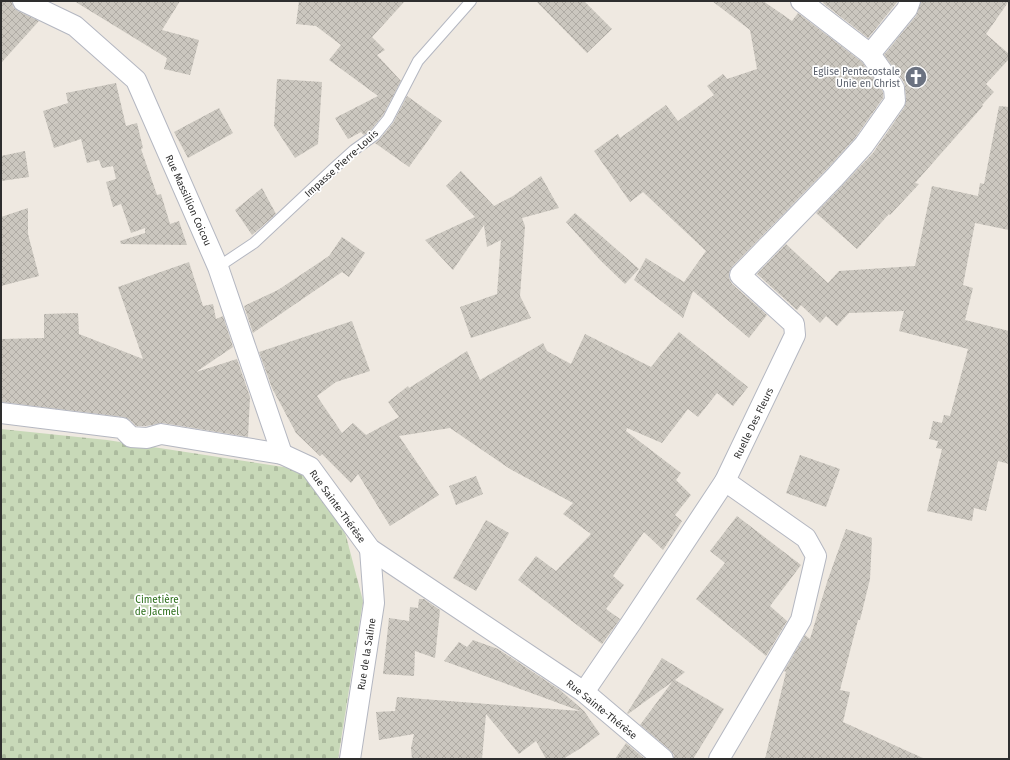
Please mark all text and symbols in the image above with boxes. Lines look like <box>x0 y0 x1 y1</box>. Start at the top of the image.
church icon: Eglise Pentecostale Unie en Christ <box>903 64 929 90</box>
place label: Eglise Pentecostale Unie en Christ <box>813 66 900 90</box>
street label: Impasse Pierre-Louis <box>302 127 381 200</box>
street label: Rue Massillion Coicou <box>163 153 214 248</box>
street label: Ruelle Des Fleurs <box>731 386 776 461</box>
street label: Rue Sainte-Thérèse <box>307 468 368 546</box>
park label: Cimetière de Jacmel <box>135 594 179 618</box>
street label: Rue de la Saline <box>355 617 379 691</box>
street label: Rue Sainte-Thérèse <box>564 678 639 742</box>

